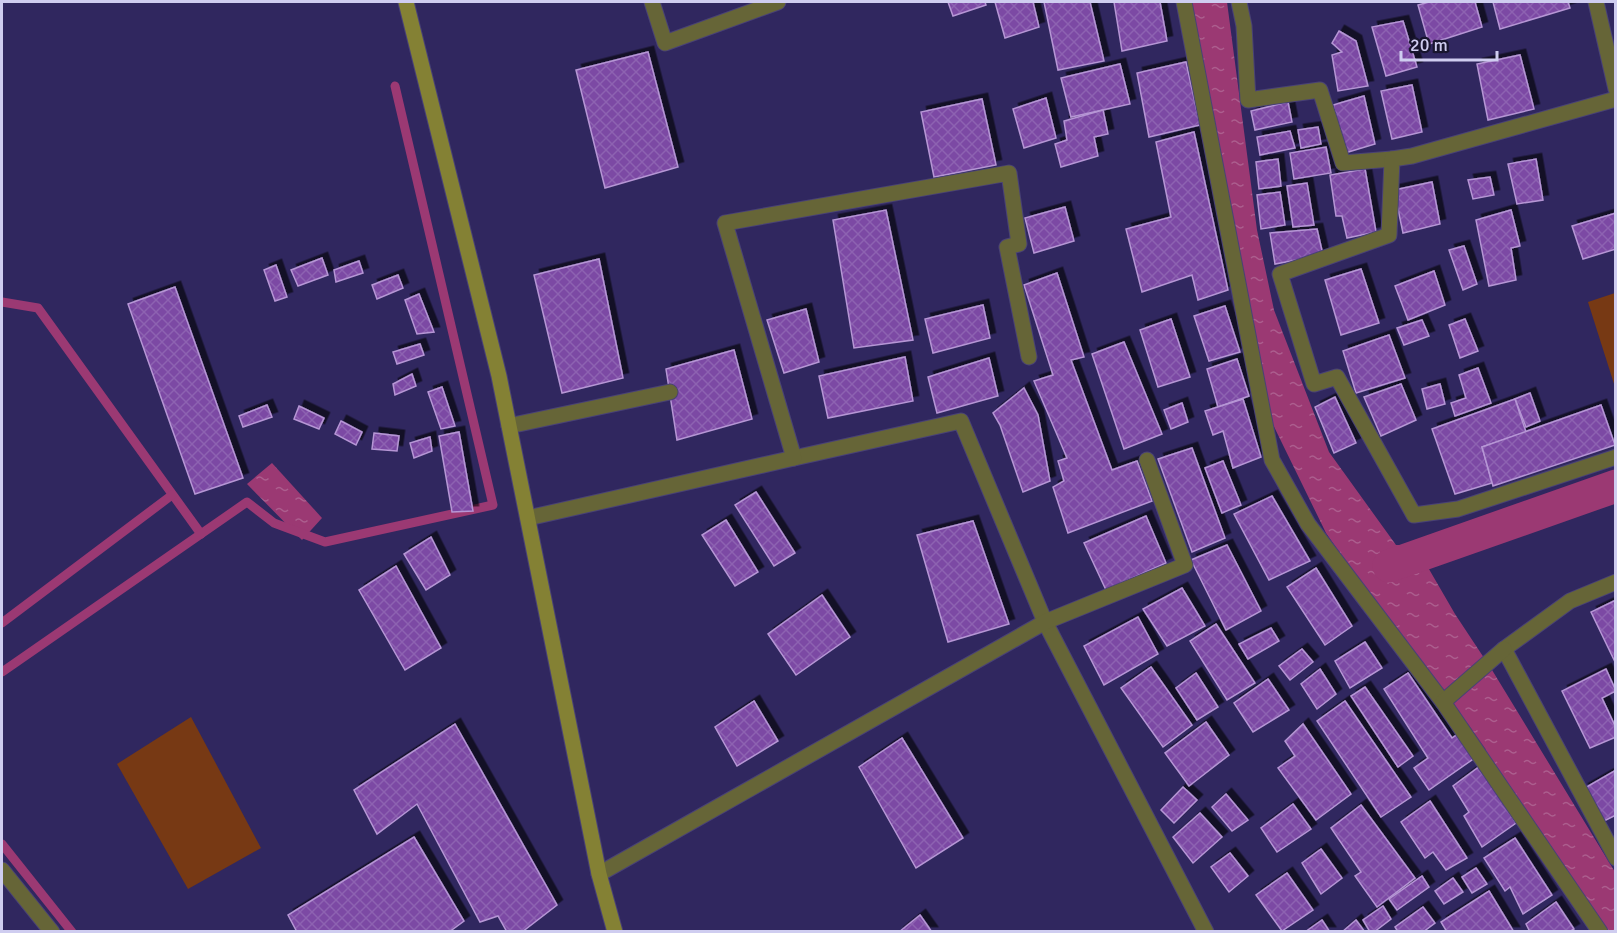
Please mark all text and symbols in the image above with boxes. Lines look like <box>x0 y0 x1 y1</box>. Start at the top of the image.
scale bar <box>1401 24 1497 62</box>
text: 20 m <box>1410 34 1448 56</box>

